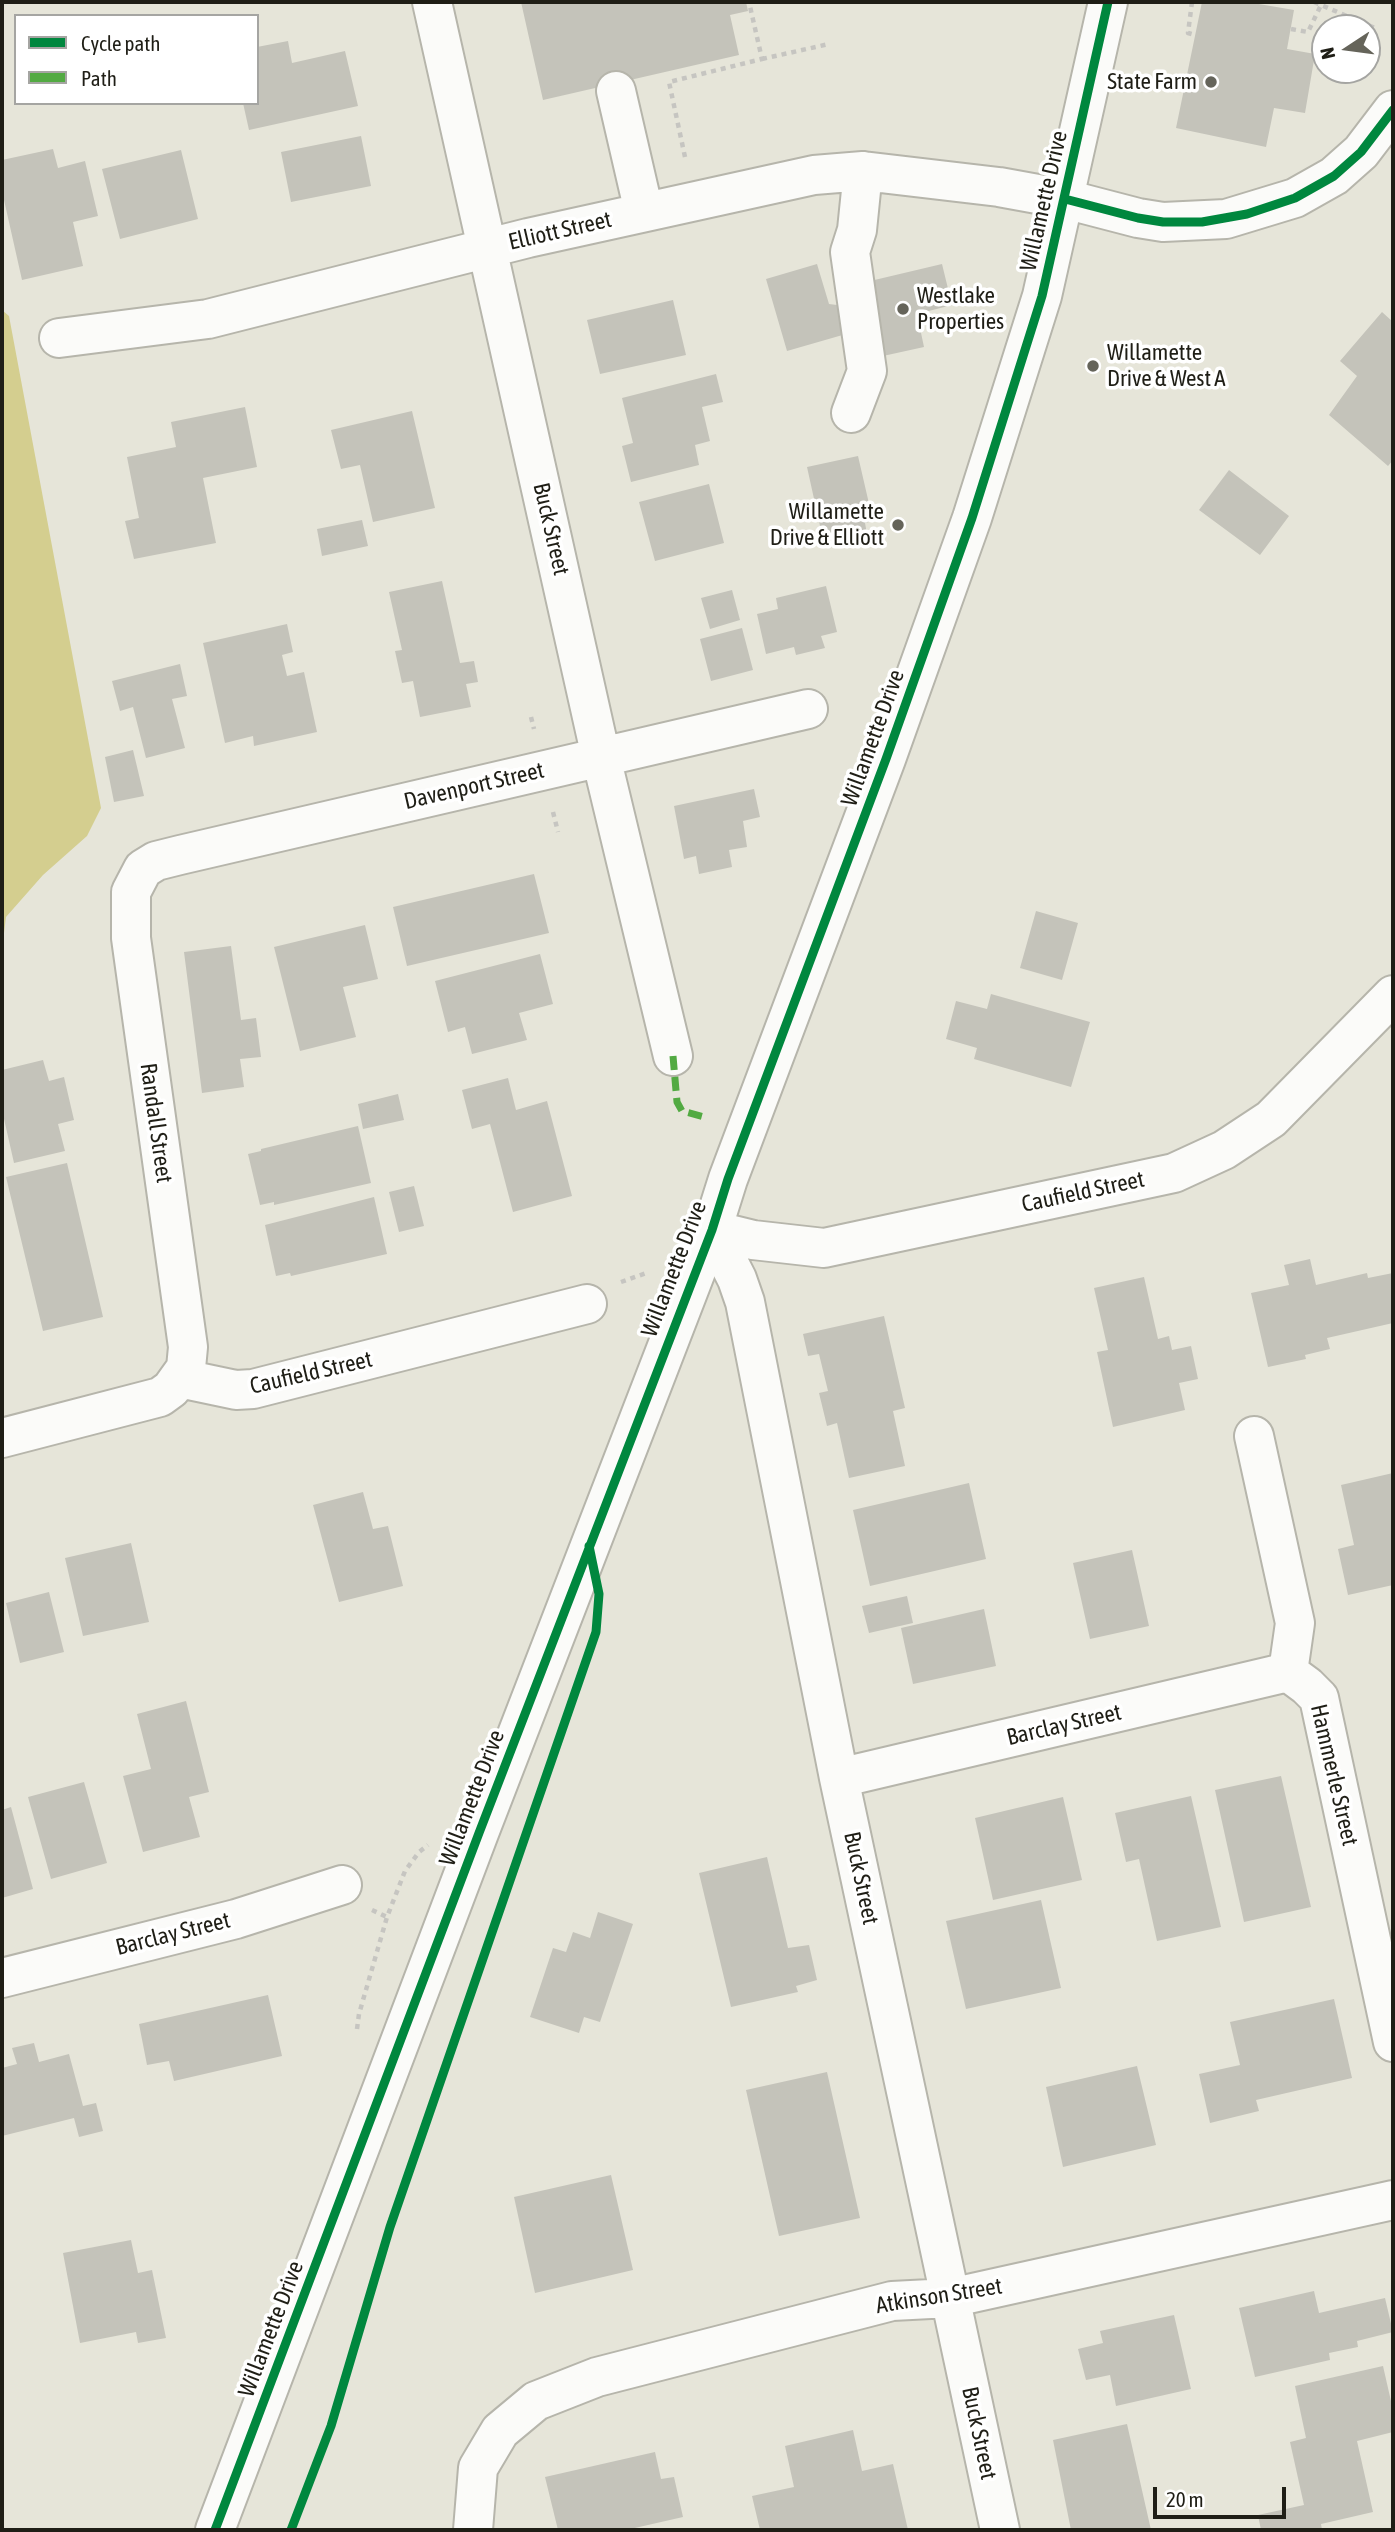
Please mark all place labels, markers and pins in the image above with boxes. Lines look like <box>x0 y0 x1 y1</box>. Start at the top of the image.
place label: State Farm <box>1107 68 1197 96</box>
marker: State Farm <box>1203 74 1219 90</box>
place label: Westlake Properties <box>917 282 1004 336</box>
marker: Westlake Properties <box>895 301 911 317</box>
place label: Willamette Drive & West A <box>1107 339 1225 393</box>
marker: Willamette Drive & West A <box>1085 358 1101 374</box>
place label: Willamette Drive & Elliott <box>770 498 884 552</box>
marker: Willamette Drive & Elliott <box>890 517 906 533</box>

